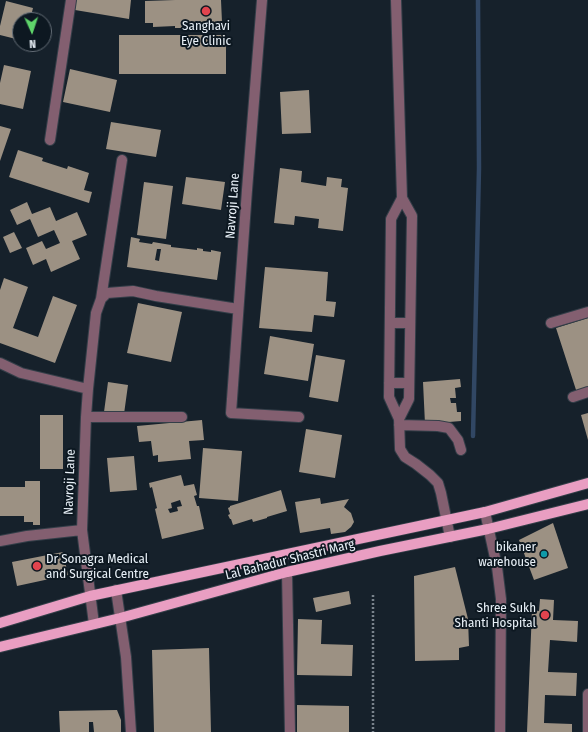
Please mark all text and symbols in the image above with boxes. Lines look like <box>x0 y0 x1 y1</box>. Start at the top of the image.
marker: Sanghavi Eye Clinic <box>200 5 212 17</box>
north arrow <box>12 12 52 52</box>
place label: Sanghavi Eye Clinic <box>181 18 231 49</box>
text: N <box>29 37 36 50</box>
street label: Navroji Lane <box>223 173 243 239</box>
street label: Navroji Lane <box>61 449 79 515</box>
street label: Lal Bahadur Shastri Marg <box>224 536 356 584</box>
place label: bikaner warehouse <box>478 539 536 570</box>
marker: bikaner warehouse <box>539 549 549 559</box>
place label: Dr Sonagra Medical and Surgical Centre <box>46 551 149 582</box>
marker: Dr Sonagra Medical and Surgical Centre <box>31 560 43 572</box>
place label: Shree Sukh Shanti Hospital <box>455 600 536 631</box>
marker: Shree Sukh Shanti Hospital <box>539 609 551 621</box>

